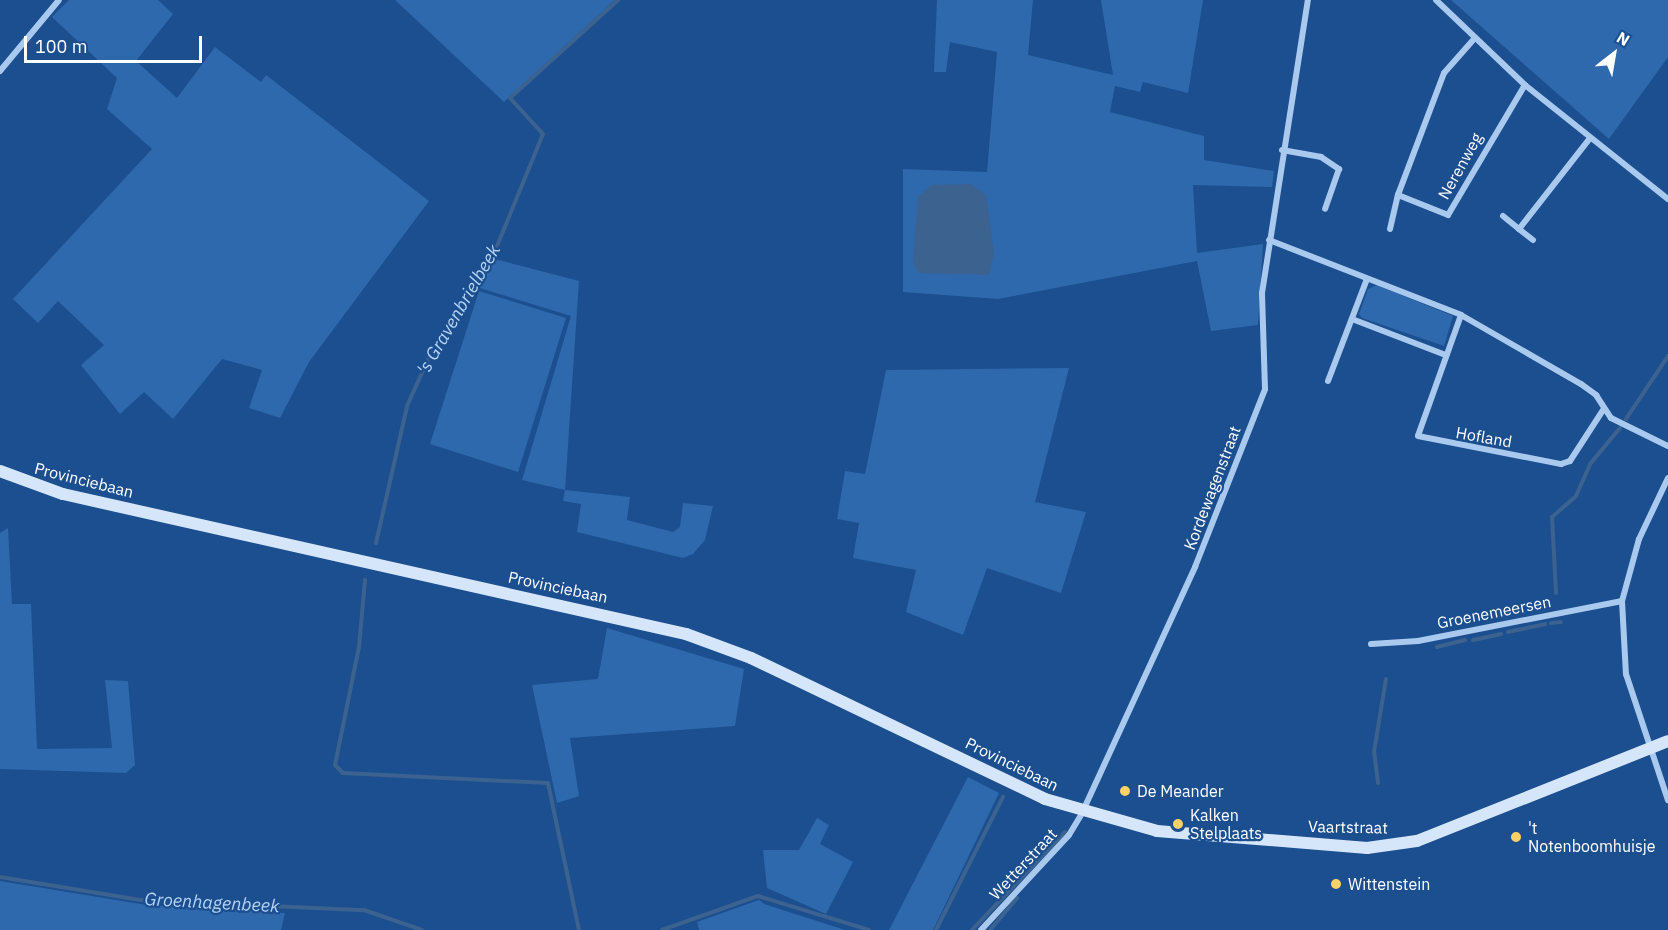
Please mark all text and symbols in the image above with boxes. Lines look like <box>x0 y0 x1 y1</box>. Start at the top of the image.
scale bar <box>27 24 206 62</box>
north arrow <box>1584 24 1644 84</box>
text: N <box>1613 27 1633 50</box>
text: 100 m <box>35 35 87 58</box>
street label: Nerenweg <box>1434 129 1486 203</box>
water label: 's Gravenbrielbeek <box>413 241 505 379</box>
street label: Kordewagenstraat <box>1180 423 1244 553</box>
street label: Hofland <box>1454 423 1514 451</box>
street label: Provinciebaan <box>32 458 136 502</box>
street label: Provinciebaan <box>506 567 610 607</box>
street label: Groenemeersen <box>1435 592 1553 632</box>
street label: Provinciebaan <box>962 733 1062 795</box>
place label: De Meander <box>1137 781 1224 801</box>
marker: De Meander <box>1118 784 1132 798</box>
place label: Kalken Stelplaats <box>1190 805 1262 843</box>
marker: Kalken Stelplaats <box>1171 817 1185 831</box>
street label: Vaartstraat <box>1308 817 1388 837</box>
place label: 't Notenboomhuisje <box>1528 818 1656 856</box>
street label: Wetterstraat <box>985 824 1061 904</box>
marker: 't Notenboomhuisje <box>1509 830 1523 844</box>
place label: Wittenstein <box>1348 874 1430 894</box>
marker: Wittenstein <box>1329 877 1343 891</box>
water label: Groenhagenbeek <box>144 889 280 917</box>

